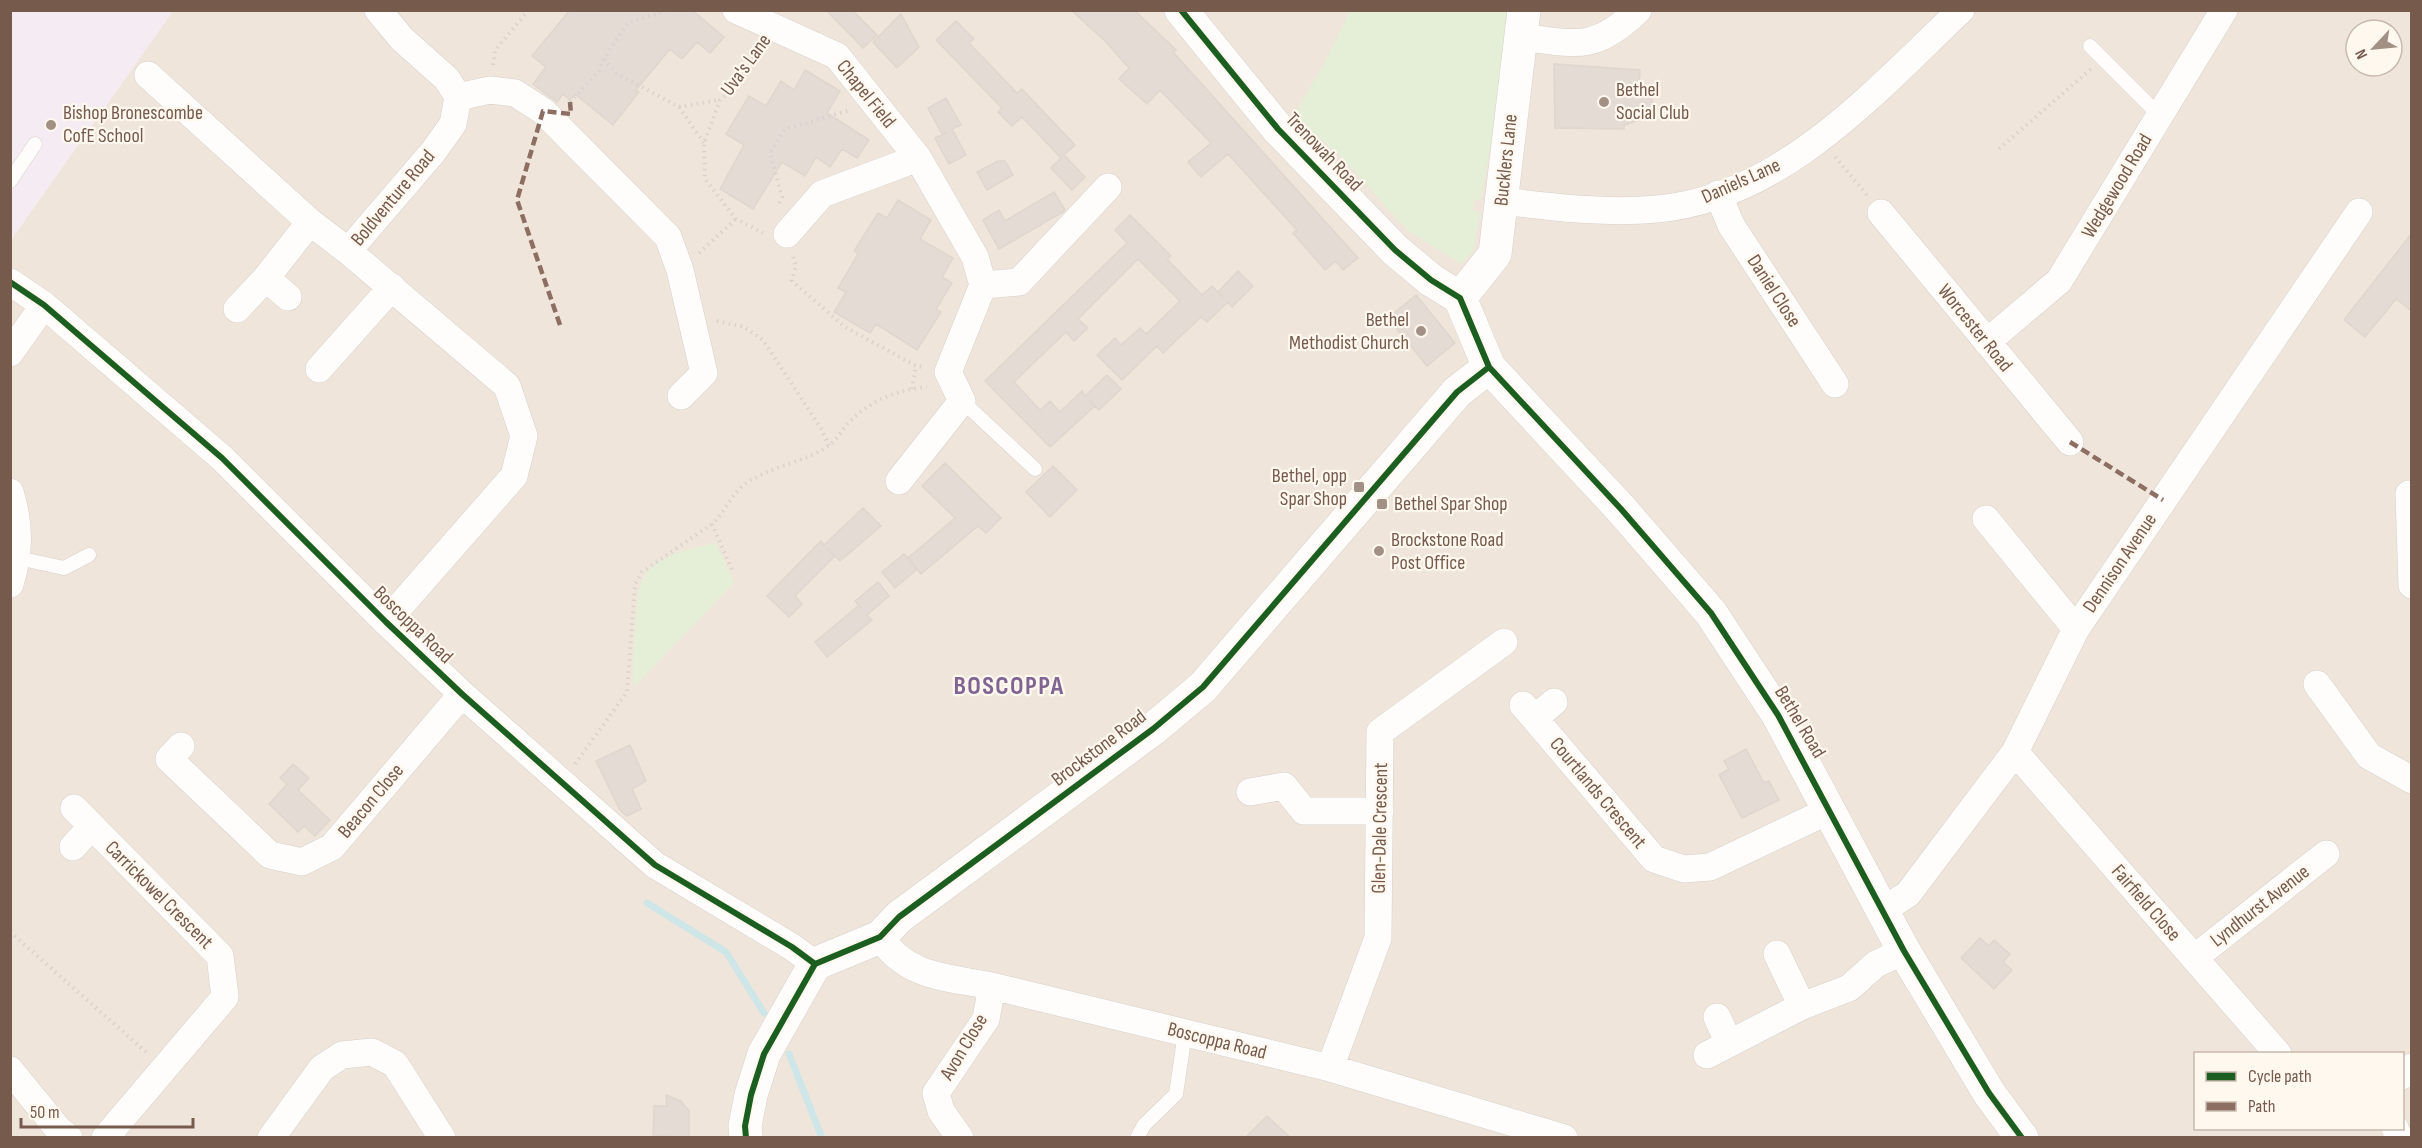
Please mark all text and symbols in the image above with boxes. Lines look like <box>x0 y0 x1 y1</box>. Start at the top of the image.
north arrow <box>2344 18 2404 78</box>
street label: Uva's Lane <box>716 30 776 100</box>
text: N <box>2351 46 2372 62</box>
street label: Chapel Field <box>831 55 901 133</box>
place label: Bethel Social Club <box>1616 78 1689 125</box>
marker: Bethel Social Club <box>1597 95 1611 109</box>
place label: Bishop Bronescombe CofE School <box>63 101 203 148</box>
street label: Trenowah Road <box>1280 107 1368 197</box>
street label: Bucklers Lane <box>1489 113 1523 207</box>
marker: Bishop Bronescombe CofE School <box>44 118 58 132</box>
street label: Wedgewood Road <box>2076 129 2158 243</box>
street label: Boldventure Road <box>346 145 440 251</box>
street label: Daniels Lane <box>1698 153 1784 209</box>
street label: Daniel Close <box>1742 250 1806 332</box>
street label: Worcester Road <box>1932 279 2018 377</box>
place label: Bethel Methodist Church <box>1289 308 1409 355</box>
marker: Bethel Methodist Church <box>1414 324 1428 338</box>
place label: Bethel, opp Spar Shop <box>1272 464 1347 511</box>
marker: Bethel, opp Spar Shop <box>1352 480 1366 494</box>
place label: Bethel Spar Shop <box>1394 492 1508 516</box>
marker: Bethel Spar Shop <box>1375 497 1389 511</box>
street label: Dennison Avenue <box>2078 509 2162 617</box>
place label: Brockstone Road Post Office <box>1391 528 1504 575</box>
marker: Brockstone Road Post Office <box>1372 544 1386 558</box>
street label: Boscoppa Road <box>368 581 458 669</box>
district label: BOSCOPPA <box>953 671 1065 702</box>
street label: Bethel Road <box>1769 682 1831 762</box>
street label: Brockstone Road <box>1047 705 1151 791</box>
street label: Courtlands Crescent <box>1544 732 1652 854</box>
street label: Beacon Close <box>333 759 409 843</box>
street label: Glen-Dale Crescent <box>1367 762 1393 894</box>
street label: Carrickowel Crescent <box>100 836 218 954</box>
street label: Fairfield Close <box>2106 860 2186 946</box>
street label: Lyndhurst Avenue <box>2206 860 2314 952</box>
street label: Avon Close <box>934 1010 993 1085</box>
street label: Boscoppa Road <box>1165 1017 1269 1065</box>
legend <box>2194 1052 2404 1130</box>
text: Cycle path <box>2248 1066 2312 1087</box>
scale bar <box>21 1091 194 1129</box>
text: Path <box>2248 1096 2276 1117</box>
text: 50 m <box>30 1102 60 1123</box>

